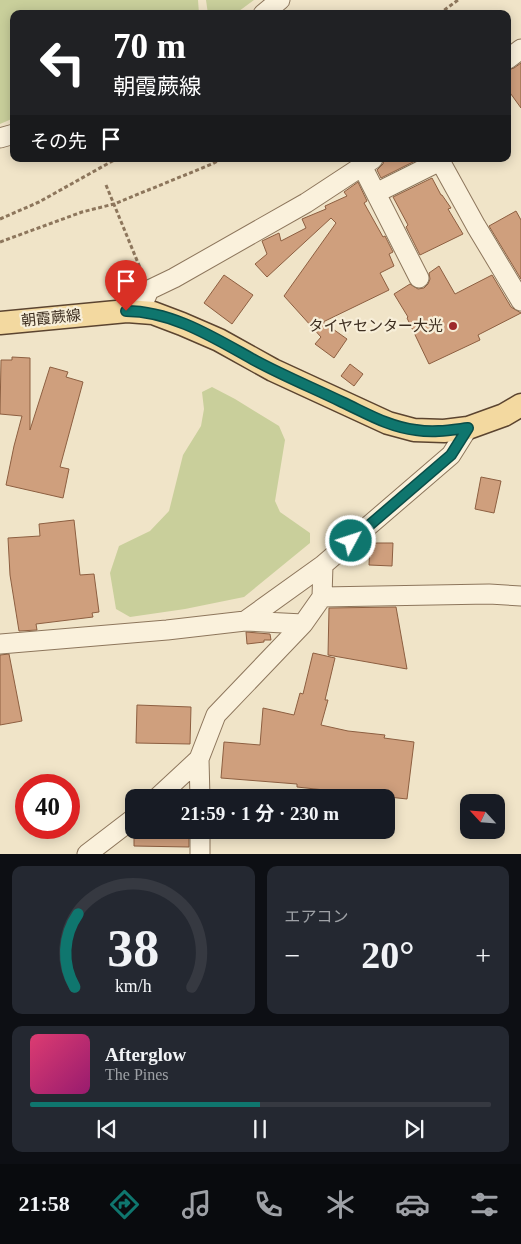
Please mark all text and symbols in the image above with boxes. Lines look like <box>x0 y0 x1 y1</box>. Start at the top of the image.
text: 70 m <box>113 27 186 66</box>
icon: left <box>30 30 95 95</box>
text: 朝霞蕨線 <box>113 74 201 99</box>
icon: arrive <box>97 125 125 153</box>
text: その先 <box>30 131 87 152</box>
pin <box>105 260 147 311</box>
icon: arrive <box>112 267 140 295</box>
street label: 朝霞蕨線 <box>20 307 82 329</box>
place label: タイヤセンター大光 <box>308 318 443 334</box>
marker: タイヤセンター大光 <box>447 320 459 332</box>
position arrow <box>324 514 376 566</box>
speed limit sign: 40 <box>15 774 80 839</box>
north arrow <box>460 794 505 839</box>
map controls <box>460 794 505 839</box>
text: 21:59 · 1 分 · 230 m <box>181 803 339 824</box>
text: エアコン <box>285 908 349 925</box>
text: 38 <box>107 920 159 977</box>
text: 20° <box>361 934 414 976</box>
text: − <box>285 940 300 971</box>
text: + <box>475 940 491 971</box>
text: km/h <box>115 976 152 996</box>
text: Afterglow <box>105 1044 186 1065</box>
text: The Pines <box>105 1066 169 1083</box>
icon: previous <box>93 1115 121 1143</box>
icon: pause <box>246 1115 274 1143</box>
icon: next <box>400 1115 428 1143</box>
icon: directions <box>107 1187 142 1222</box>
icon: music <box>179 1187 214 1222</box>
icon: phone <box>251 1187 286 1222</box>
icon: climate <box>323 1187 358 1222</box>
icon: car <box>395 1187 430 1222</box>
icon: filters <box>467 1187 502 1222</box>
text: 21:58 <box>19 1191 70 1216</box>

